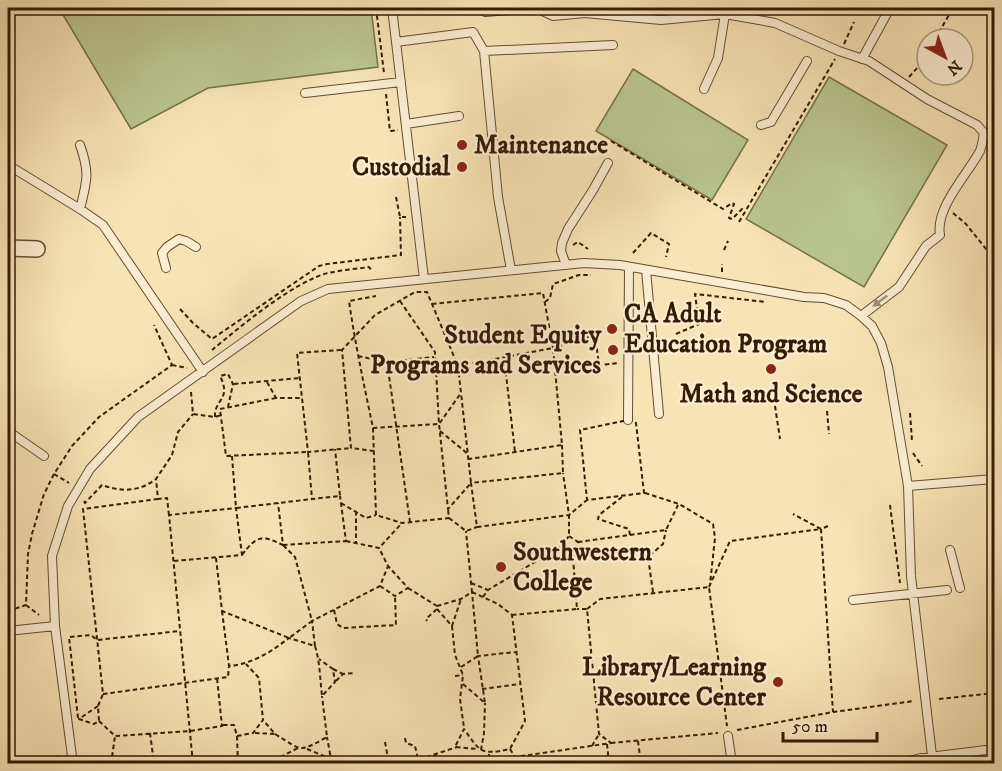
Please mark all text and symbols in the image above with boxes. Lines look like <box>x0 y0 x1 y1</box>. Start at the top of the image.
north arrow <box>915 27 975 87</box>
text: N <box>943 56 966 79</box>
place label: Maintenance <box>474 129 608 162</box>
marker: Maintenance <box>455 138 469 152</box>
place label: Custodial <box>352 151 451 184</box>
marker: Custodial <box>455 160 469 174</box>
one-way arrow <box>872 295 887 307</box>
place label: CA Adult Education Program <box>624 298 828 361</box>
place label: Student Equity Programs and Services <box>370 319 602 382</box>
marker: CA Adult Education Program <box>605 322 619 336</box>
marker: Student Equity Programs and Services <box>606 343 620 357</box>
marker: Math and Science <box>764 362 778 376</box>
place label: Math and Science <box>679 378 863 411</box>
place label: Southwestern College <box>513 536 652 599</box>
marker: Southwestern College <box>494 560 508 574</box>
place label: Library/Learning Resource Center <box>582 651 767 714</box>
marker: Library/Learning Resource Center <box>771 675 785 689</box>
scale bar <box>783 705 878 743</box>
text: 50 m <box>792 716 828 738</box>

